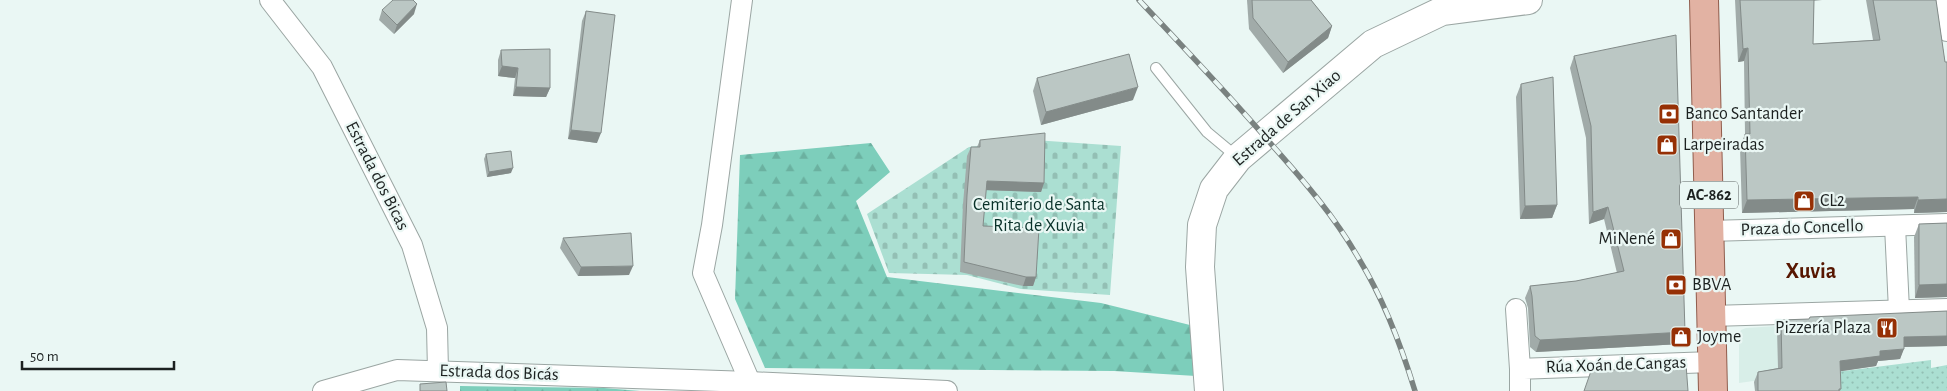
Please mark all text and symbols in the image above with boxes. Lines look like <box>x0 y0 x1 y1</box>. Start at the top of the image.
street label: Estrada de San Xiao <box>1229 66 1345 170</box>
bank icon: Banco Santander <box>1657 102 1681 126</box>
place label: Banco Santander <box>1685 105 1803 123</box>
street label: Estrada dos Bicas <box>342 119 412 233</box>
shop icon: Larpeiradas <box>1655 133 1679 157</box>
place label: Larpeiradas <box>1683 136 1765 154</box>
road number: AC-862 <box>1680 182 1738 208</box>
shop icon: CL2 <box>1792 189 1816 213</box>
place label: CL2 <box>1820 192 1845 210</box>
park label: Cemiterio de Santa Rita de Xuvia <box>973 196 1105 235</box>
street label: Praza do Concello <box>1740 217 1864 239</box>
shop icon: MiNené <box>1659 227 1683 251</box>
place label: MiNené <box>1599 230 1655 248</box>
district label: Xuvia <box>1786 260 1837 282</box>
bank icon: BBVA <box>1664 273 1688 297</box>
place label: BBVA <box>1692 276 1732 294</box>
restaurant icon: Pizzería Plaza <box>1875 316 1899 340</box>
place label: Pizzería Plaza <box>1775 319 1871 337</box>
shop icon: Joyme <box>1669 325 1693 349</box>
place label: Joyme <box>1697 328 1741 346</box>
scale bar <box>22 338 175 370</box>
text: 50 m <box>30 349 59 364</box>
street label: Rúa Xoán de Cangas <box>1545 354 1687 376</box>
street label: Estrada dos Bicás <box>439 362 559 384</box>

